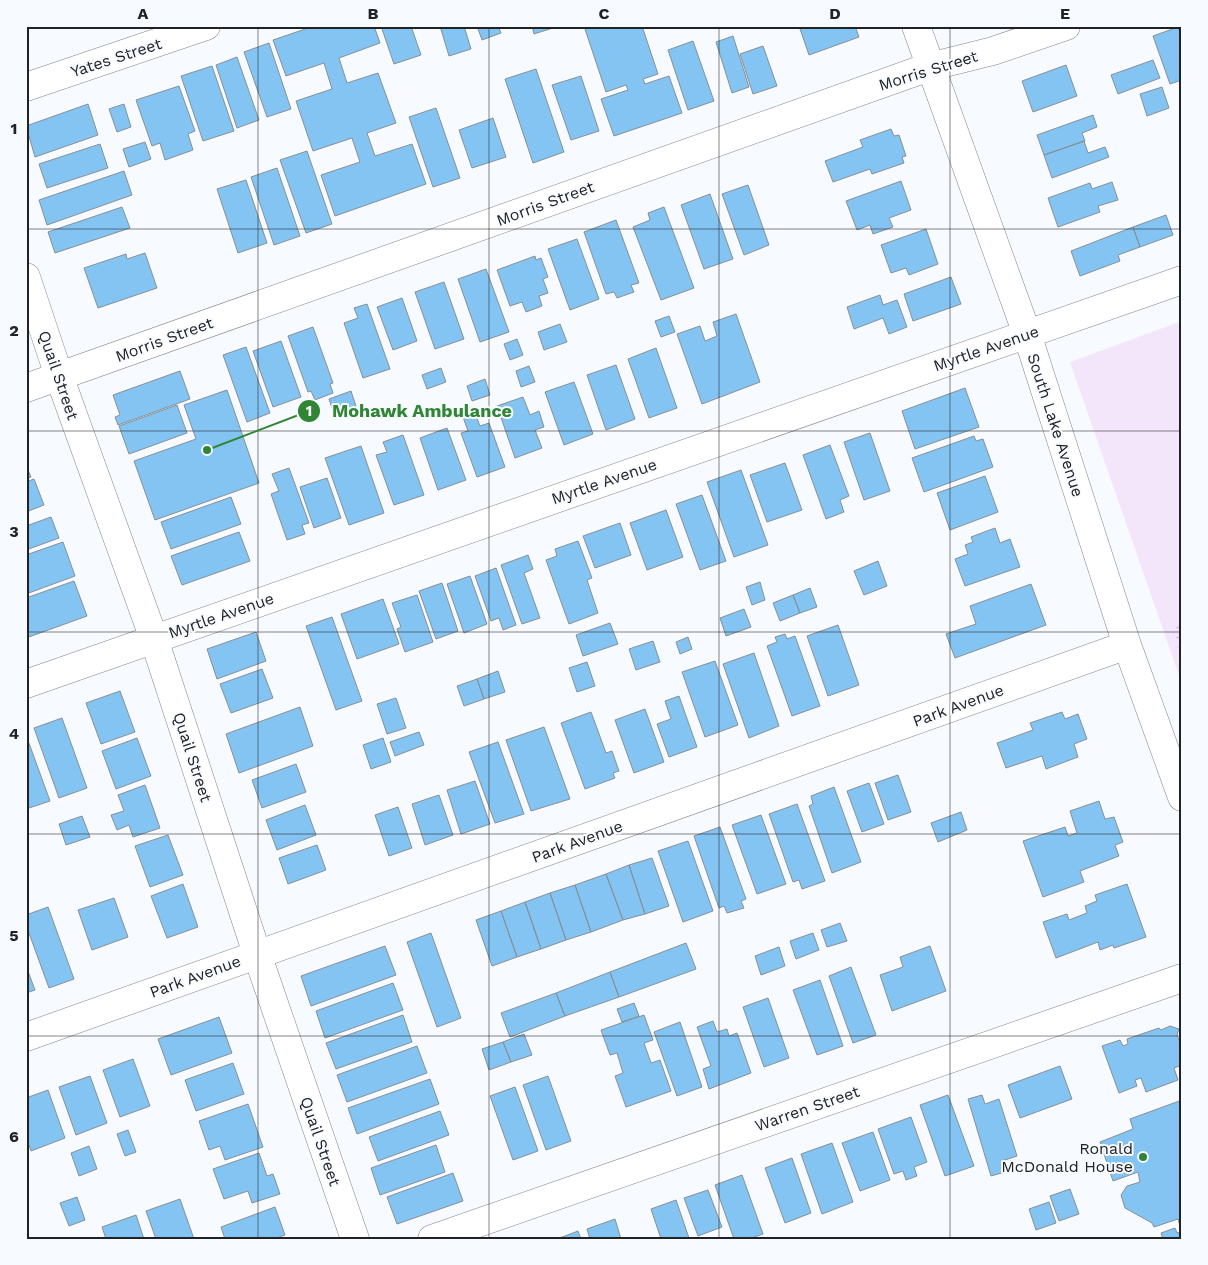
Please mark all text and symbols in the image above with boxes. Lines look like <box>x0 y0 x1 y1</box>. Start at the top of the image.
text: A <box>138 4 149 23</box>
text: B <box>368 4 379 23</box>
text: C <box>599 4 610 23</box>
text: D <box>829 4 841 23</box>
text: E <box>1060 4 1070 23</box>
street label: Yates Street <box>68 34 164 81</box>
street label: Morris Street <box>876 46 980 95</box>
text: 1 <box>11 119 17 138</box>
street label: Morris Street <box>494 177 597 230</box>
street label: Morris Street <box>113 313 216 366</box>
text: 2 <box>9 321 19 340</box>
street label: Myrtle Avenue <box>931 322 1041 375</box>
street label: Quail Street <box>34 328 83 423</box>
street label: South Lake Avenue <box>1023 351 1088 499</box>
callout: Mohawk Ambulance <box>297 394 522 427</box>
text: Mohawk Ambulance <box>332 400 512 421</box>
text: 1 <box>306 402 312 420</box>
street label: Myrtle Avenue <box>549 455 659 508</box>
text: 3 <box>9 522 19 541</box>
street label: Myrtle Avenue <box>166 589 276 642</box>
street label: Park Avenue <box>910 680 1006 731</box>
street label: Quail Street <box>169 710 216 805</box>
text: 4 <box>9 724 19 743</box>
street label: Park Avenue <box>529 816 625 867</box>
text: 5 <box>9 926 19 945</box>
street label: Park Avenue <box>147 951 243 1002</box>
street label: Warren Street <box>752 1082 862 1135</box>
street label: Quail Street <box>296 1094 345 1189</box>
text: 6 <box>9 1127 19 1146</box>
place label: Ronald McDonald House <box>1001 1139 1133 1176</box>
marker: Ronald McDonald House <box>1137 1151 1149 1163</box>

